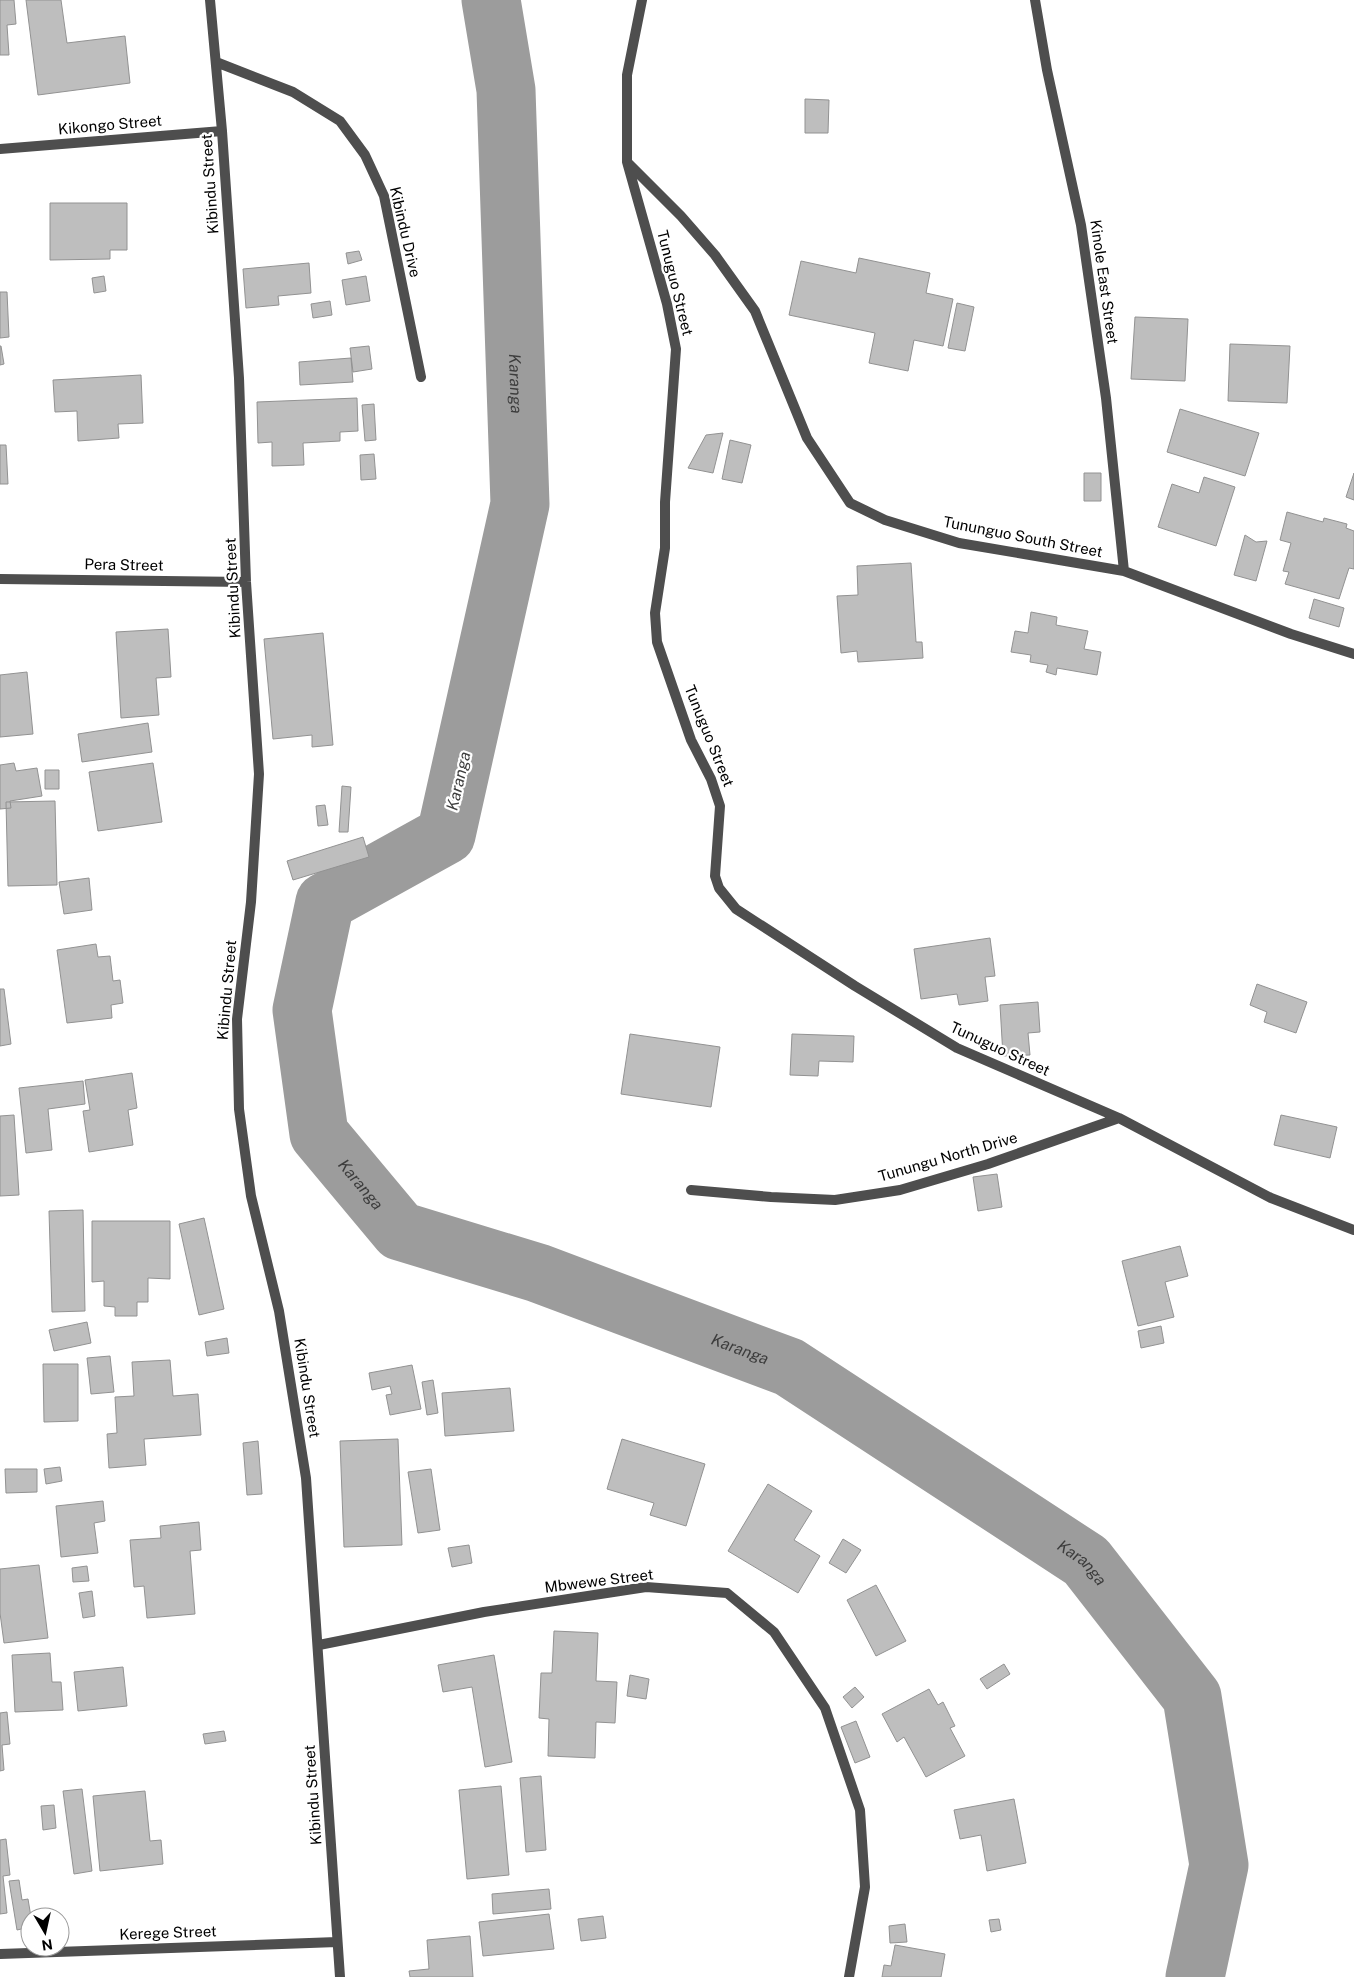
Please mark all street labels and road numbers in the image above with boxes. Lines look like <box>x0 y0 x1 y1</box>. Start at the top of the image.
street label: Kikongo Street <box>57 111 163 138</box>
street label: Kibindu Street <box>198 133 221 235</box>
street label: Kibindu Drive <box>387 185 424 279</box>
street label: Kinole East Street <box>1087 219 1122 345</box>
street label: Tunuguo Street <box>654 228 697 337</box>
street label: Tununguo South Street <box>942 513 1104 560</box>
street label: Kibindu Street <box>221 537 244 639</box>
street label: Pera Street <box>84 555 164 574</box>
street label: Tunuguo Street <box>681 683 738 789</box>
street label: Kibindu Street <box>214 939 239 1041</box>
street label: Tunuguo Street <box>948 1018 1053 1079</box>
street label: Tunungu North Drive <box>876 1129 1019 1185</box>
street label: Kibindu Street <box>291 1337 324 1439</box>
street label: Mbwewe Street <box>544 1565 654 1596</box>
street label: Kibindu Street <box>301 1744 324 1846</box>
street label: Kerege Street <box>119 1922 217 1943</box>

